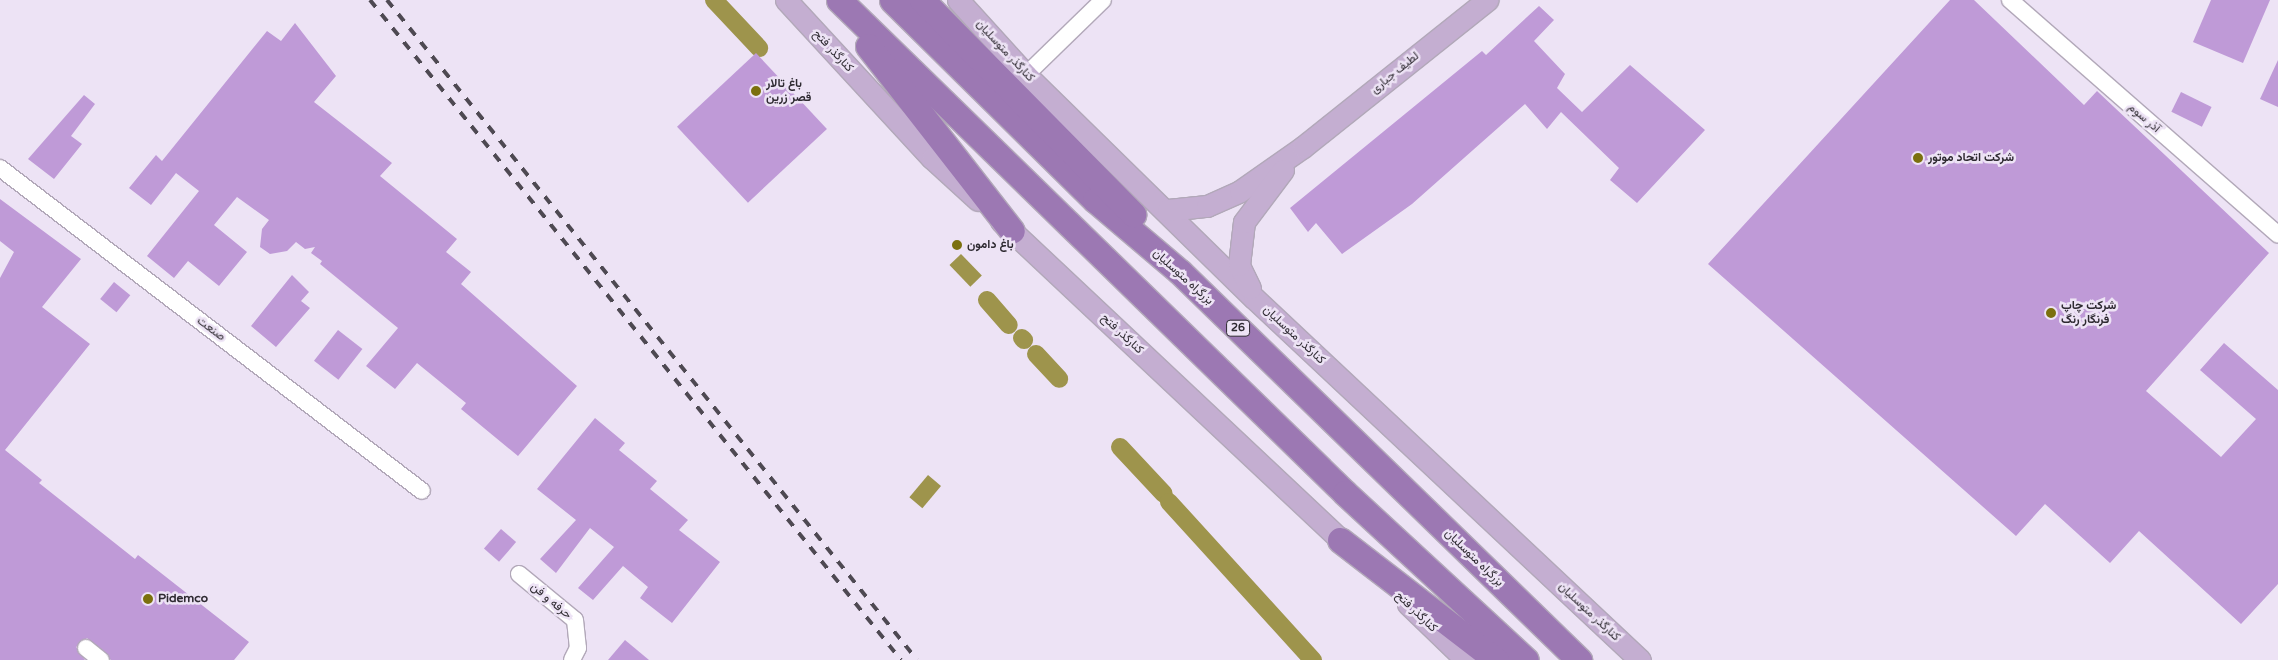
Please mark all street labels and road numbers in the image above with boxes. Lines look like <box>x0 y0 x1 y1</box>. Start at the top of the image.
street label: کنارگذر متوسلیان <box>973 17 1037 85</box>
street label: کنارگذر فتح <box>810 27 856 75</box>
street label: لطیف جباری <box>1368 49 1422 97</box>
street label: آذر سوم <box>2125 100 2163 136</box>
street label: بزرگراه متوسلیان <box>1150 246 1216 308</box>
street label: کنارگذر متوسلیان <box>1260 303 1328 367</box>
street label: کنارگذر فتح <box>1098 311 1146 357</box>
street label: صنعت <box>194 314 228 344</box>
road number: 26 <box>1226 319 1250 336</box>
street label: بزرگراه متوسلیان <box>1441 526 1507 590</box>
street label: حرفه و فن <box>527 580 575 622</box>
street label: کنارگذر متوسلیان <box>1555 580 1623 644</box>
street label: کنارگذر فتح <box>1392 589 1440 635</box>

